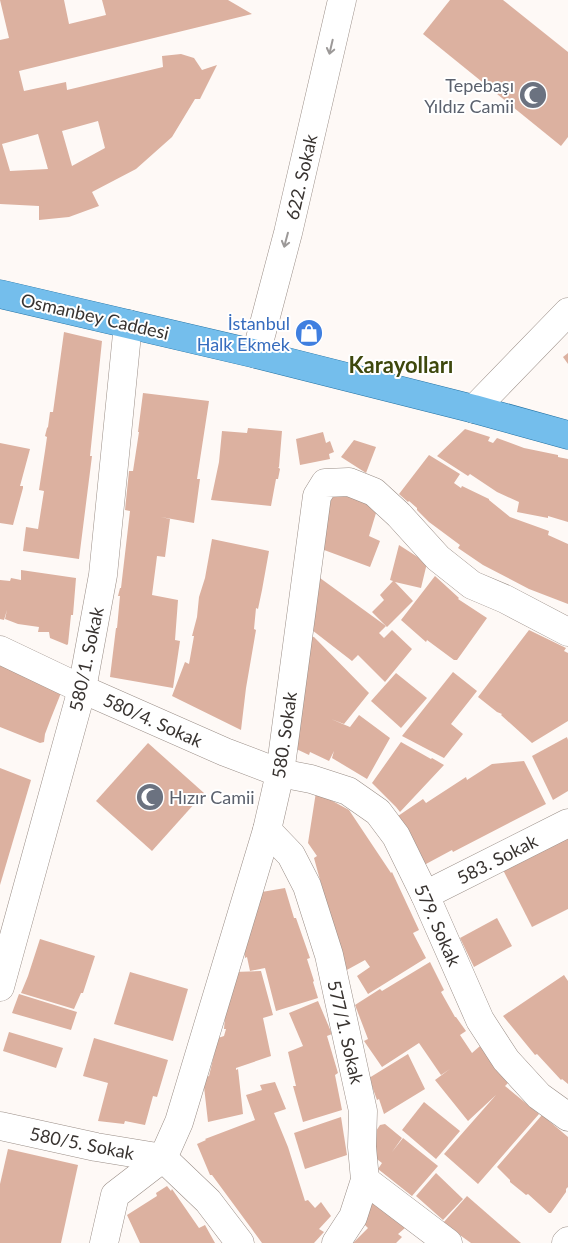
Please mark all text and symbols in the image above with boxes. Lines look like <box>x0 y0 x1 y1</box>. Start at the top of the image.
one-way arrow <box>326 39 335 55</box>
place label: Tepebaşı Yıldız Camii <box>424 74 514 117</box>
mosque icon: Tepebaşı Yıldız Camii <box>518 80 548 110</box>
street label: 622. Sokak <box>280 131 322 222</box>
one-way arrow <box>281 231 290 247</box>
street label: Osmanbey Caddesi <box>19 288 171 344</box>
place label: İstanbul Halk Ekmek <box>197 312 291 355</box>
shop icon: İstanbul Halk Ekmek <box>294 318 324 348</box>
district label: Karayolları <box>349 351 453 378</box>
street label: 580/1. Sokak <box>64 604 108 713</box>
street label: 580/4. Sokak <box>100 688 207 752</box>
street label: 580. Sokak <box>267 689 301 780</box>
mosque icon: Hızır Camii <box>135 782 165 812</box>
place label: Hızır Camii <box>169 786 255 808</box>
street label: 583. Sokak <box>453 829 542 889</box>
street label: 579. Sokak <box>410 881 466 970</box>
street label: 577/1. Sokak <box>323 978 369 1087</box>
street label: 580/5. Sokak <box>28 1122 137 1164</box>

